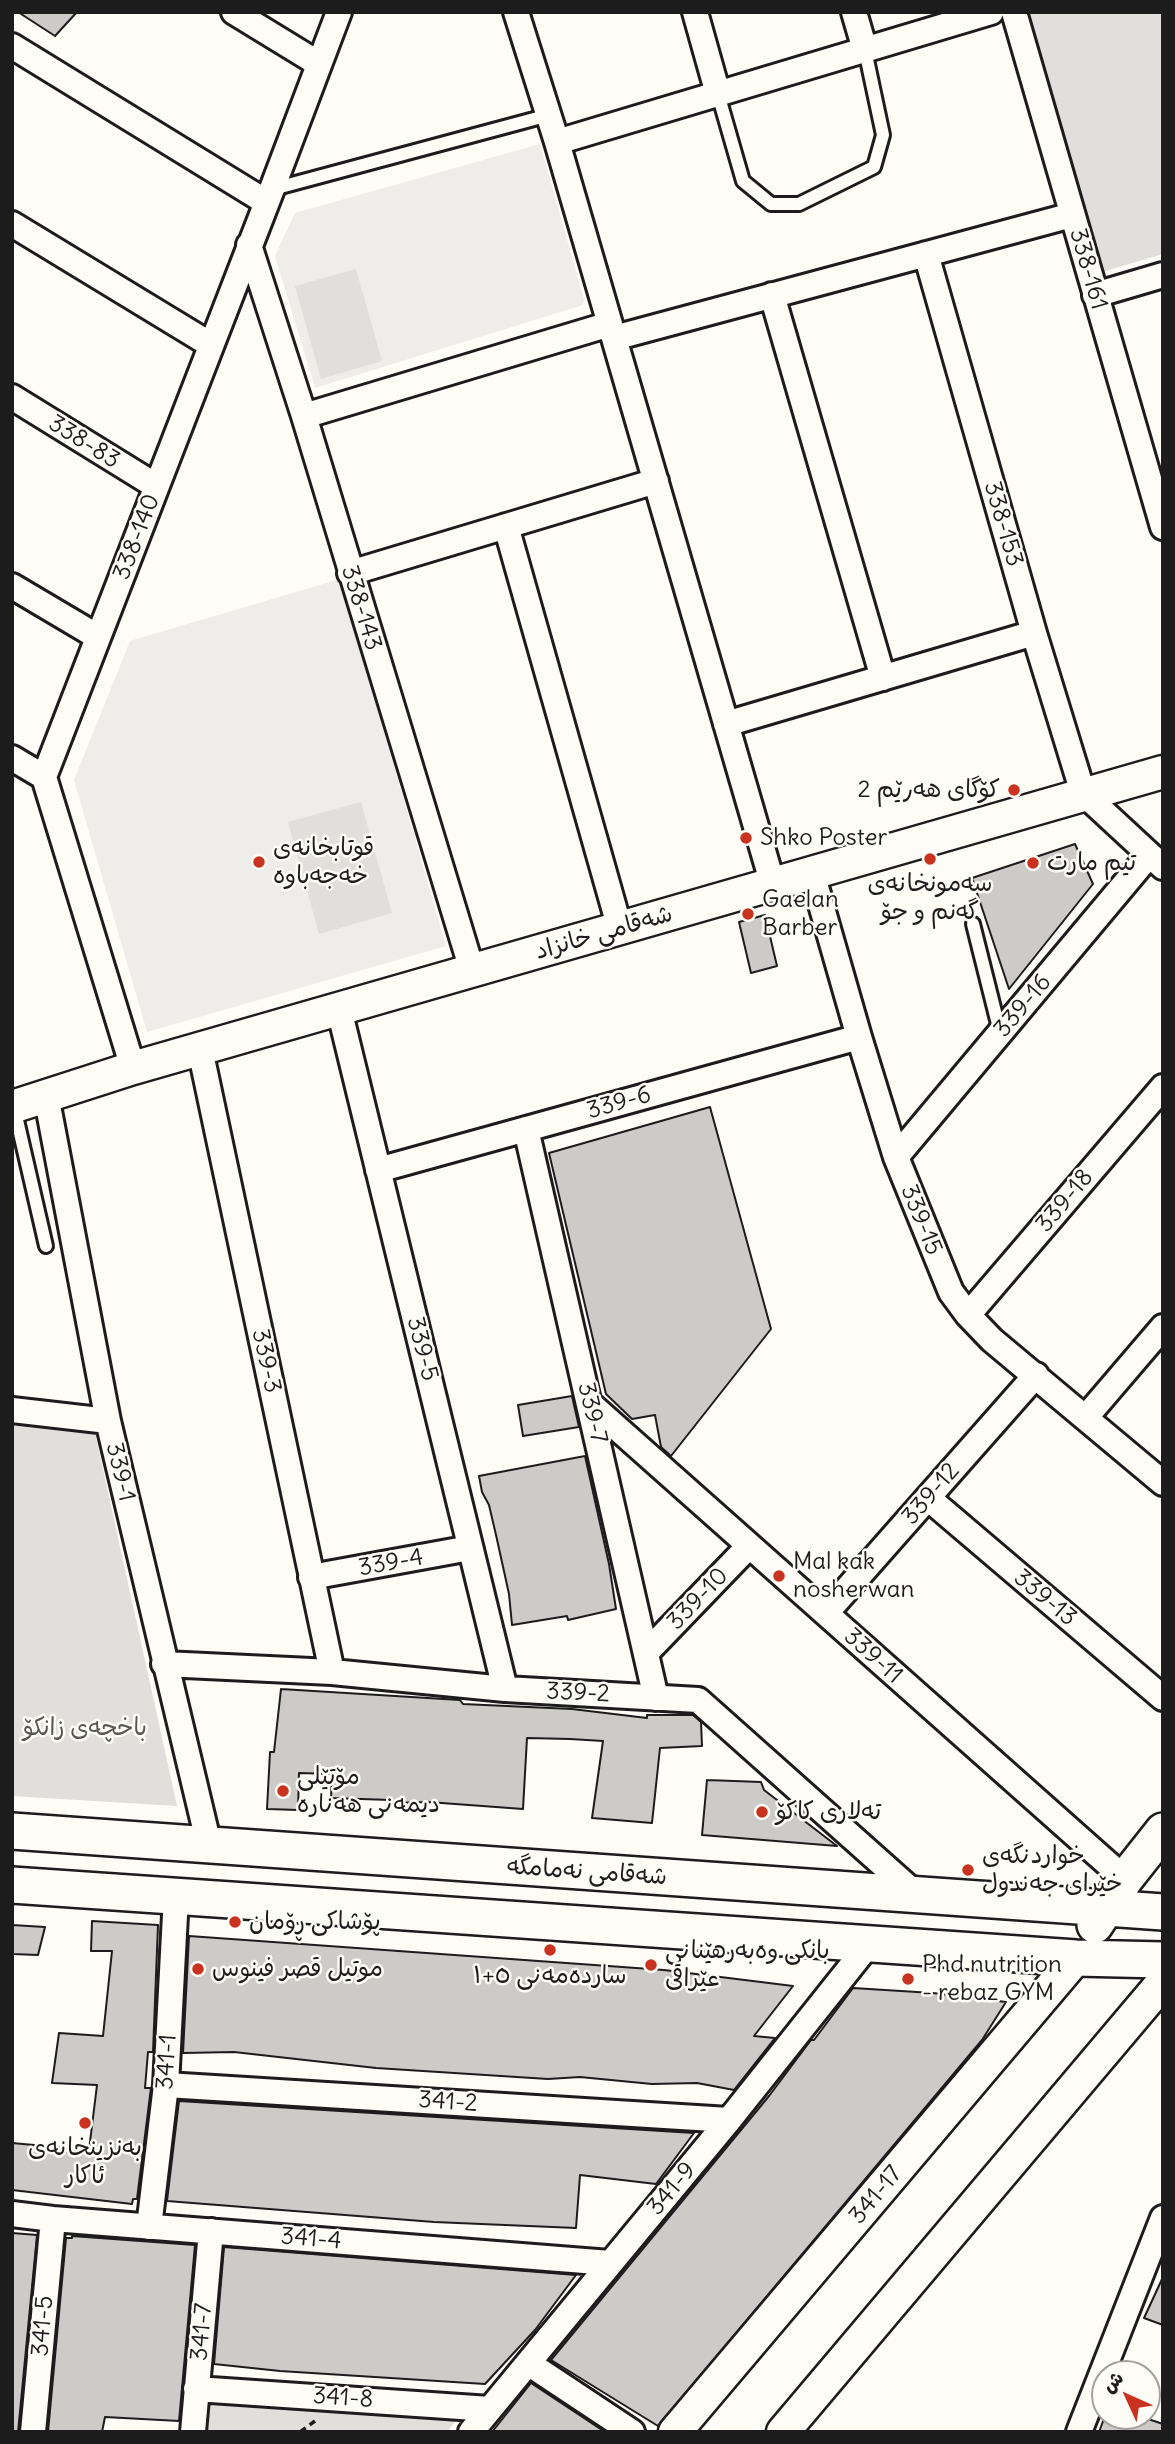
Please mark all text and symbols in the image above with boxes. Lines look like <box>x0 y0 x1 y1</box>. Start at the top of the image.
street label: 338-161 <box>1063 225 1113 313</box>
street label: 338-83 <box>43 409 125 475</box>
street label: 338-153 <box>977 478 1029 570</box>
street label: 338-140 <box>108 490 166 584</box>
street label: 338-143 <box>334 562 388 654</box>
place label: کۆگای هەرێم 2 <box>858 776 1000 804</box>
marker: کۆگای هەرێم 2 <box>1006 782 1022 798</box>
place label: Shko Poster <box>760 824 887 852</box>
marker: Shko Poster <box>738 830 754 846</box>
place label: قوتابخانەی خەجەباوە <box>273 834 374 890</box>
place label: تيم مارت <box>1047 849 1136 877</box>
marker: سەمونخانەی گەنم و جۆ <box>922 851 938 867</box>
marker: قوتابخانەی خەجەباوە <box>251 854 267 870</box>
marker: تيم مارت <box>1025 855 1041 871</box>
place label: سەمونخانەی گەنم و جۆ <box>868 870 992 926</box>
place label: Gaelan Barber <box>762 886 839 942</box>
street label: شەقامی خانزاد <box>532 900 676 966</box>
marker: Gaelan Barber <box>740 906 756 922</box>
street label: 339-16 <box>988 969 1058 1043</box>
street label: 339-6 <box>584 1080 654 1126</box>
street label: 339-18 <box>1030 1164 1100 1238</box>
street label: 339-15 <box>894 1181 948 1259</box>
street label: 339-5 <box>400 1314 444 1384</box>
street label: 339-3 <box>245 1326 287 1396</box>
street label: 339-7 <box>571 1380 613 1446</box>
street label: 339-1 <box>99 1440 141 1504</box>
street label: 339-12 <box>896 1457 966 1531</box>
street label: 339-4 <box>356 1543 426 1583</box>
place label: Mal kak nosherwan <box>793 1548 914 1604</box>
street label: 339-10 <box>661 1562 735 1636</box>
street label: 339-13 <box>1008 1563 1082 1633</box>
marker: Mal kak nosherwan <box>771 1568 787 1584</box>
street label: 339-11 <box>838 1622 908 1690</box>
street label: 339-2 <box>545 1677 611 1709</box>
park label: باخچەی زانکۆ <box>23 1714 147 1742</box>
place label: مۆتێلی دیمەنی هەنارە <box>297 1763 440 1819</box>
marker: مۆتێلی دیمەنی هەنارە <box>275 1783 291 1799</box>
place label: تەلاری کاکۆ <box>776 1798 881 1826</box>
marker: تەلاری کاکۆ <box>754 1804 770 1820</box>
place label: خواردنگەی خێرای جەندول <box>982 1842 1122 1898</box>
street label: شەقامی نەمامگە <box>506 1852 668 1892</box>
marker: خواردنگەی خێرای جەندول <box>960 1862 976 1878</box>
place label: پۆشاکی ڕۆمان <box>249 1908 381 1936</box>
marker: پۆشاکی ڕۆمان <box>227 1914 243 1930</box>
place label: بانکی وەبەرهێنانی عێراقی <box>665 1937 830 1993</box>
marker: ساردەمەنی ٥+١ <box>542 1942 558 1958</box>
place label: Phd nutrition - rebaz GYM <box>922 1951 1062 2007</box>
place label: موتيل قصر فينوس <box>212 1955 383 1983</box>
marker: بانکی وەبەرهێنانی عێراقی <box>643 1957 659 1973</box>
marker: موتيل قصر فينوس <box>190 1961 206 1977</box>
place label: ساردەمەنی ٥+١ <box>473 1962 627 1990</box>
marker: Phd nutrition - rebaz GYM <box>900 1971 916 1987</box>
street label: 341-1 <box>151 2033 183 2091</box>
street label: 341-2 <box>417 2086 479 2118</box>
marker: بەنزینخانەی ئاکار <box>77 2115 93 2131</box>
place label: بەنزینخانەی ئاکار <box>28 2134 142 2190</box>
street label: 341-9 <box>642 2157 702 2221</box>
street label: 341-17 <box>843 2160 909 2230</box>
street label: 341-4 <box>279 2222 343 2256</box>
street label: 341-5 <box>26 2294 60 2358</box>
street label: 341-7 <box>185 2302 219 2362</box>
north arrow <box>1091 2360 1161 2430</box>
text: ش <box>1097 2366 1128 2397</box>
street label: 341-8 <box>312 2382 374 2414</box>

